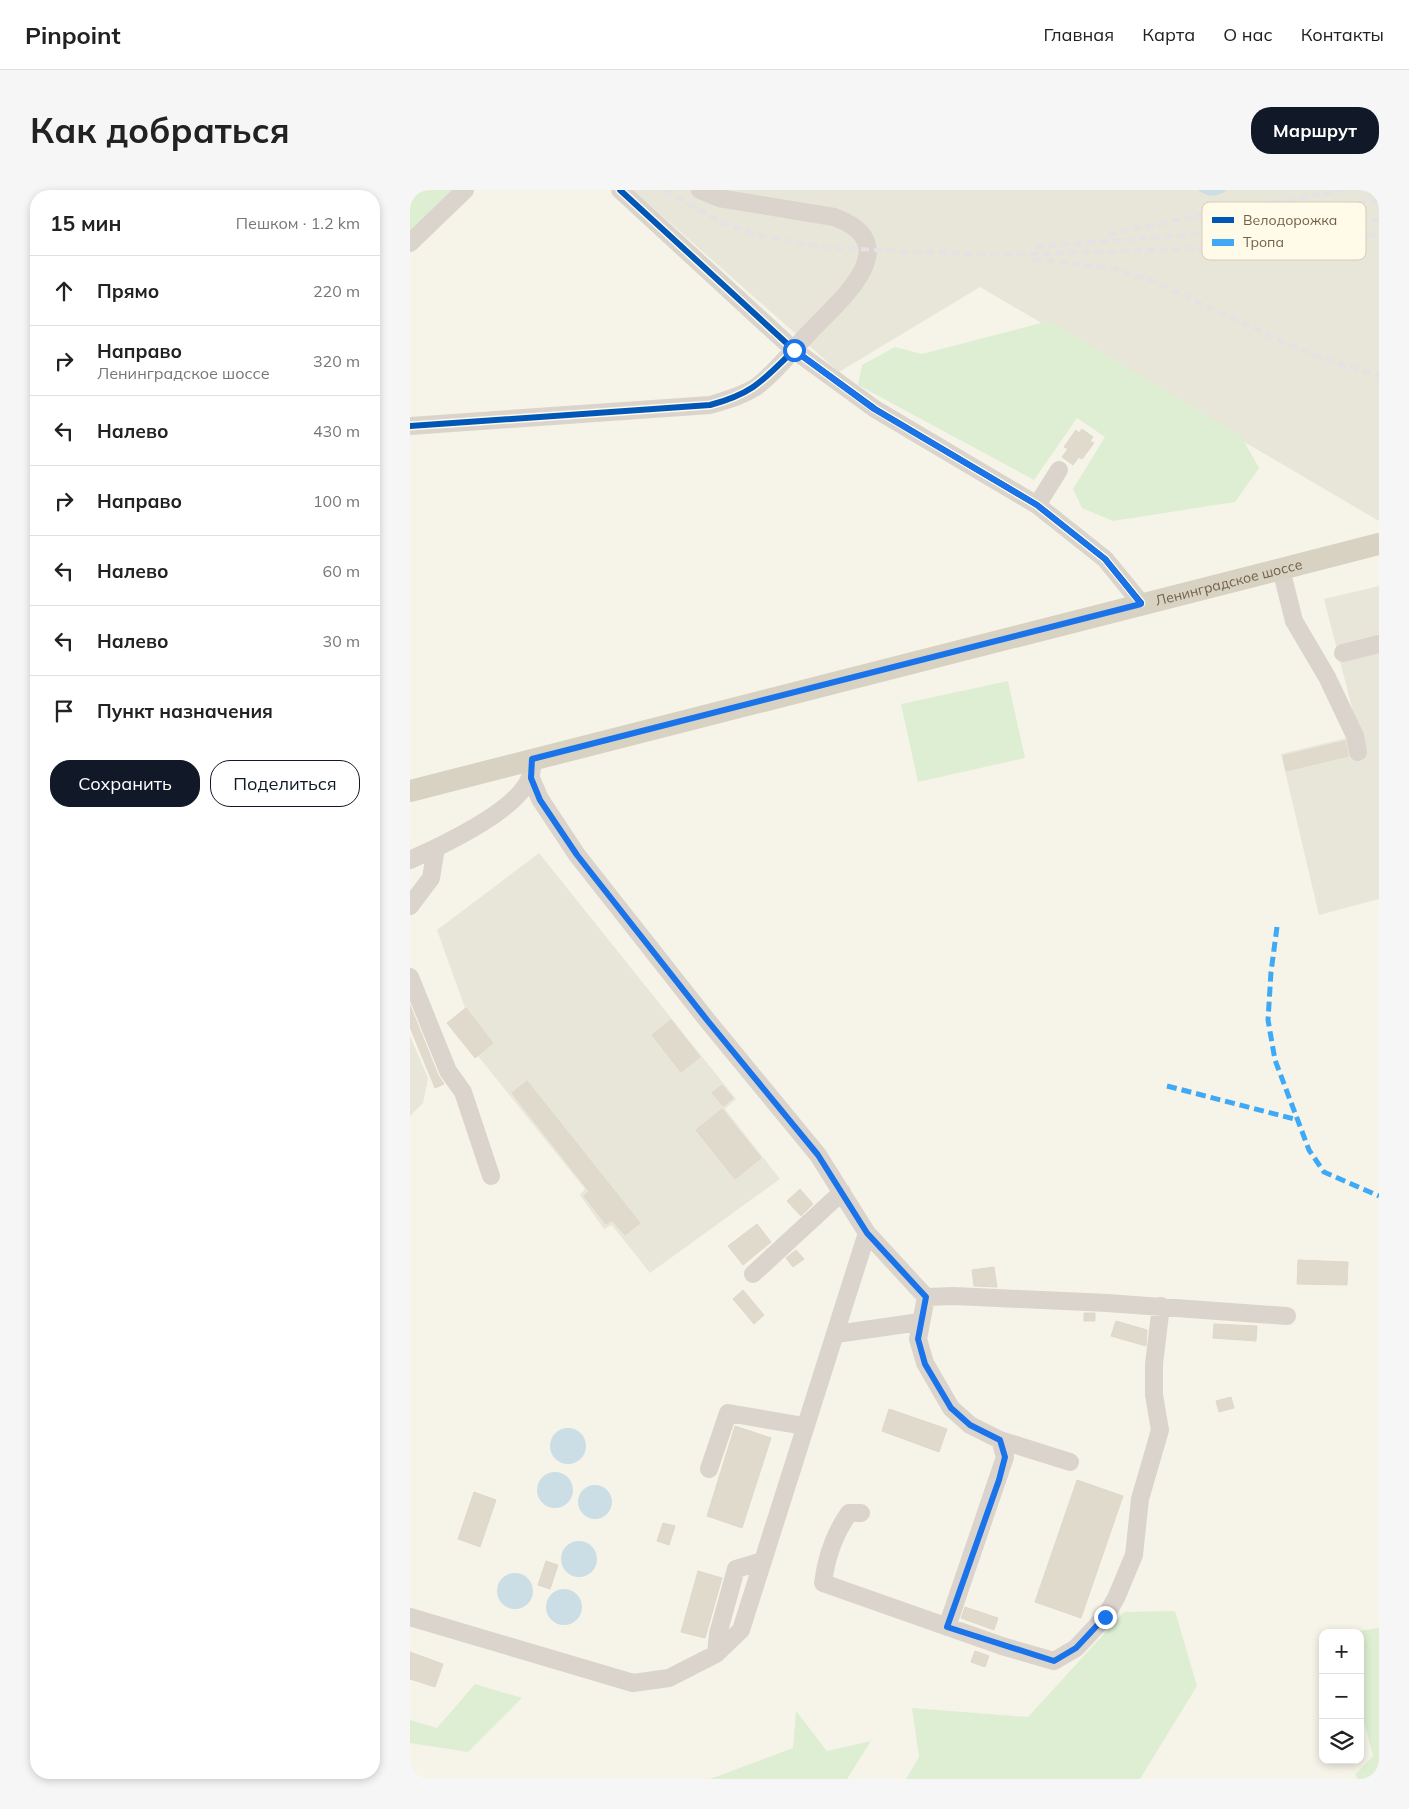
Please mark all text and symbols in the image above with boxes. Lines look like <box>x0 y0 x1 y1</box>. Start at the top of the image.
text: Pinpoint <box>25 20 121 50</box>
text: Главная <box>1044 23 1114 46</box>
text: Карта <box>1142 23 1195 46</box>
text: О нас <box>1223 23 1273 46</box>
text: Контакты <box>1301 23 1384 46</box>
button: Маршрут <box>1251 107 1379 154</box>
text: Как добраться <box>30 108 290 152</box>
legend <box>1202 202 1366 260</box>
text: 15 мин <box>50 210 122 236</box>
text: Велодорожка <box>1243 211 1337 229</box>
text: Пешком · 1.2 km <box>236 213 360 233</box>
text: Тропа <box>1243 233 1284 251</box>
icon: ahead <box>50 277 78 305</box>
text: Прямо <box>97 279 159 303</box>
text: 220 m <box>313 281 360 301</box>
text: Направо <box>97 339 182 363</box>
route start <box>783 339 806 362</box>
icon: right <box>50 347 78 375</box>
text: 320 m <box>313 351 360 371</box>
text: Ленинградское шоссе <box>97 363 270 383</box>
icon: left <box>50 417 78 445</box>
text: Налево <box>97 419 169 443</box>
text: 430 m <box>313 421 360 441</box>
icon: right <box>50 487 78 515</box>
text: Направо <box>97 489 182 513</box>
text: 100 m <box>313 491 360 511</box>
street label: Ленинградское шоссе <box>1153 555 1304 610</box>
icon: left <box>50 557 78 585</box>
text: Налево <box>97 559 169 583</box>
text: 60 m <box>323 561 360 581</box>
icon: left <box>50 627 78 655</box>
text: Налево <box>97 629 169 653</box>
text: 30 m <box>323 631 360 651</box>
icon: arrive <box>50 697 78 725</box>
text: Пункт назначения <box>97 699 273 723</box>
button: Сохранить <box>50 760 200 807</box>
button: Поделиться <box>210 760 360 807</box>
route end <box>1094 1606 1117 1629</box>
map controls <box>1319 1629 1364 1764</box>
button: + <box>1319 1629 1364 1674</box>
button: − <box>1319 1674 1364 1719</box>
button: layers <box>1319 1719 1364 1764</box>

